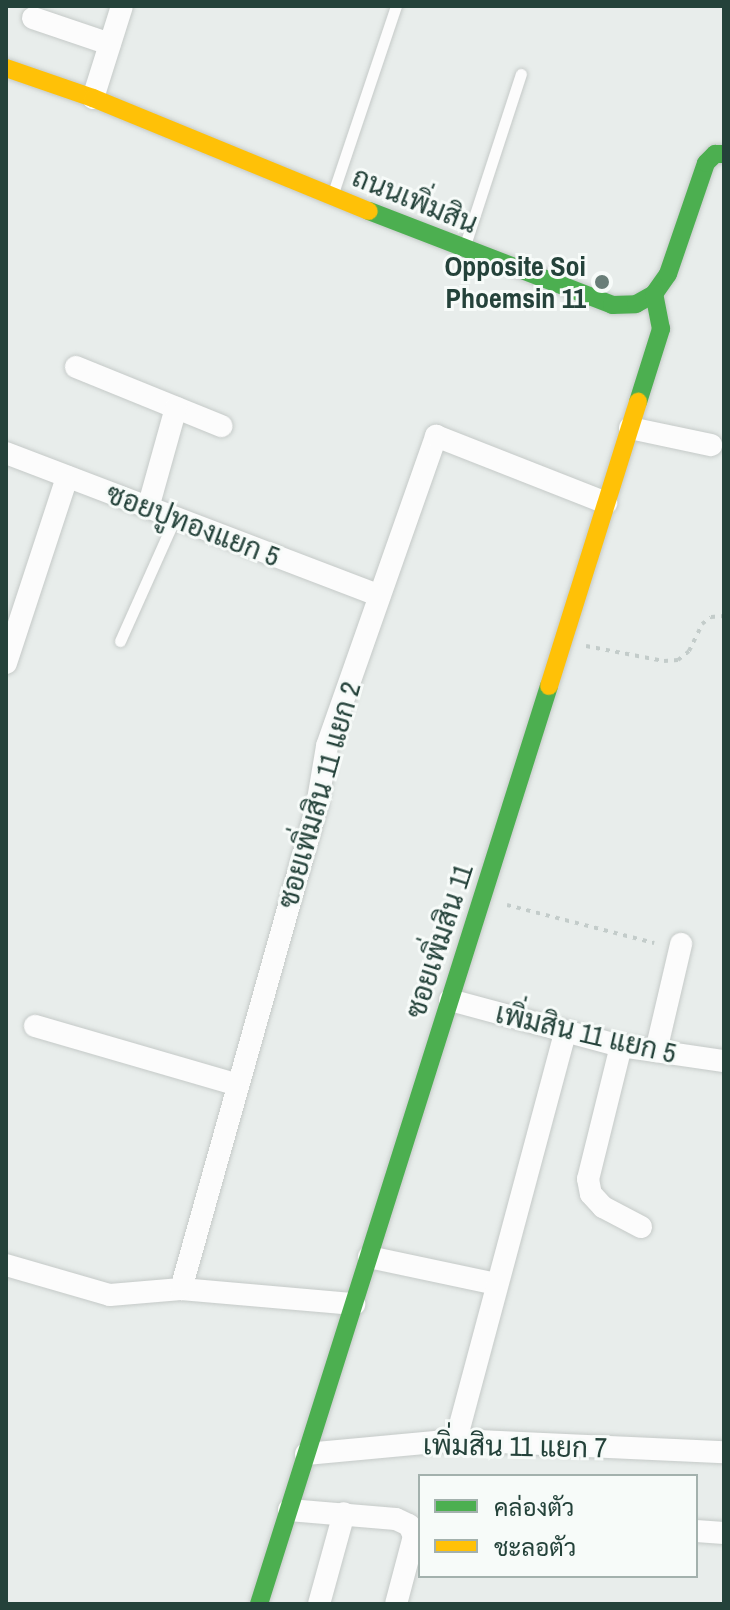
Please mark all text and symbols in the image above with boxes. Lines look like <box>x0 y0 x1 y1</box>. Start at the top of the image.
street label: ถนนเพิ่มสิน <box>347 160 483 240</box>
place label: Opposite Soi Phoemsin 11 <box>444 249 586 315</box>
marker: Opposite Soi Phoemsin 11 <box>593 273 611 291</box>
street label: ซอยปูทองแยก 5 <box>102 477 284 573</box>
street label: ซอยเพิ่มสิน 11 แยก 2 <box>271 678 367 912</box>
street label: ซอยเพิ่มสิน 11 <box>398 860 480 1022</box>
street label: เพิ่มสิน 11 แยก 5 <box>492 996 680 1070</box>
street label: เพิ่มสิน 11 แยก 7 <box>423 1428 607 1464</box>
legend <box>418 1474 698 1578</box>
text: คล่องตัว <box>494 1491 574 1523</box>
text: ชะลอตัว <box>494 1531 576 1563</box>

